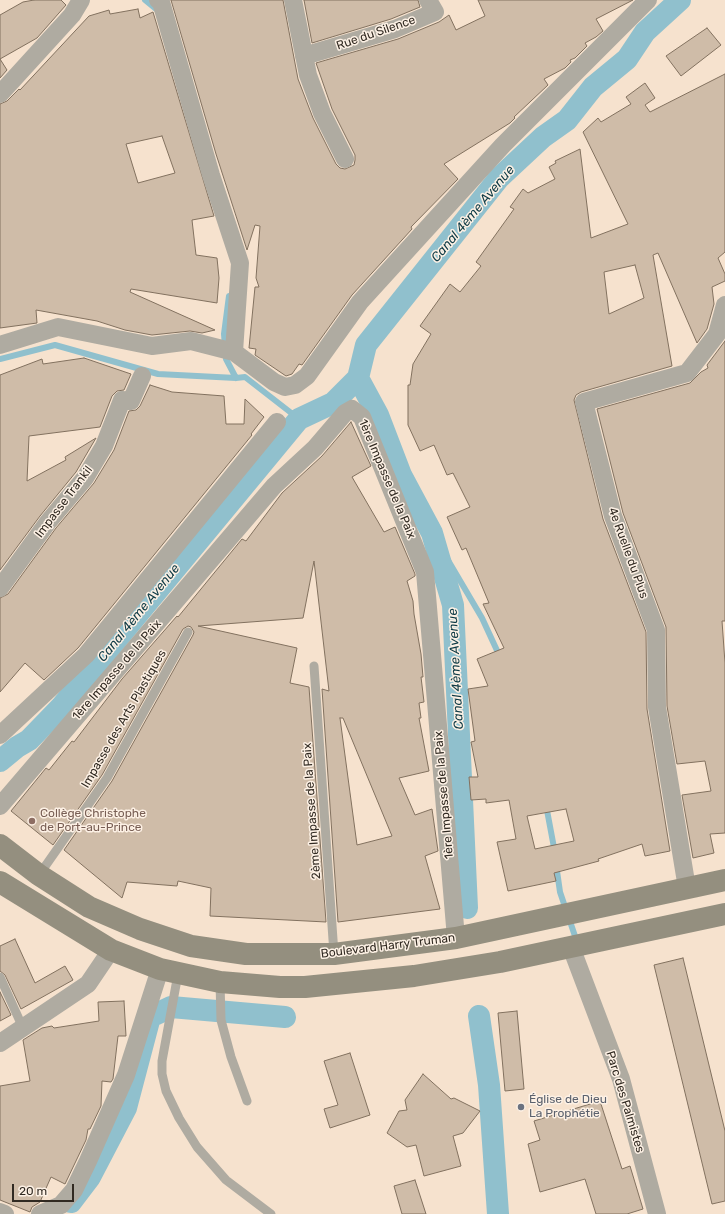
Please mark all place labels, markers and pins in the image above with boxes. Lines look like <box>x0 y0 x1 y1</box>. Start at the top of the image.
place label: Collège Christophe de Port-au-Prince <box>40 807 146 835</box>
marker: Collège Christophe de Port-au-Prince <box>27 816 37 826</box>
place label: Église de Dieu La Prophétie <box>529 1093 607 1121</box>
marker: Église de Dieu La Prophétie <box>516 1102 526 1112</box>

